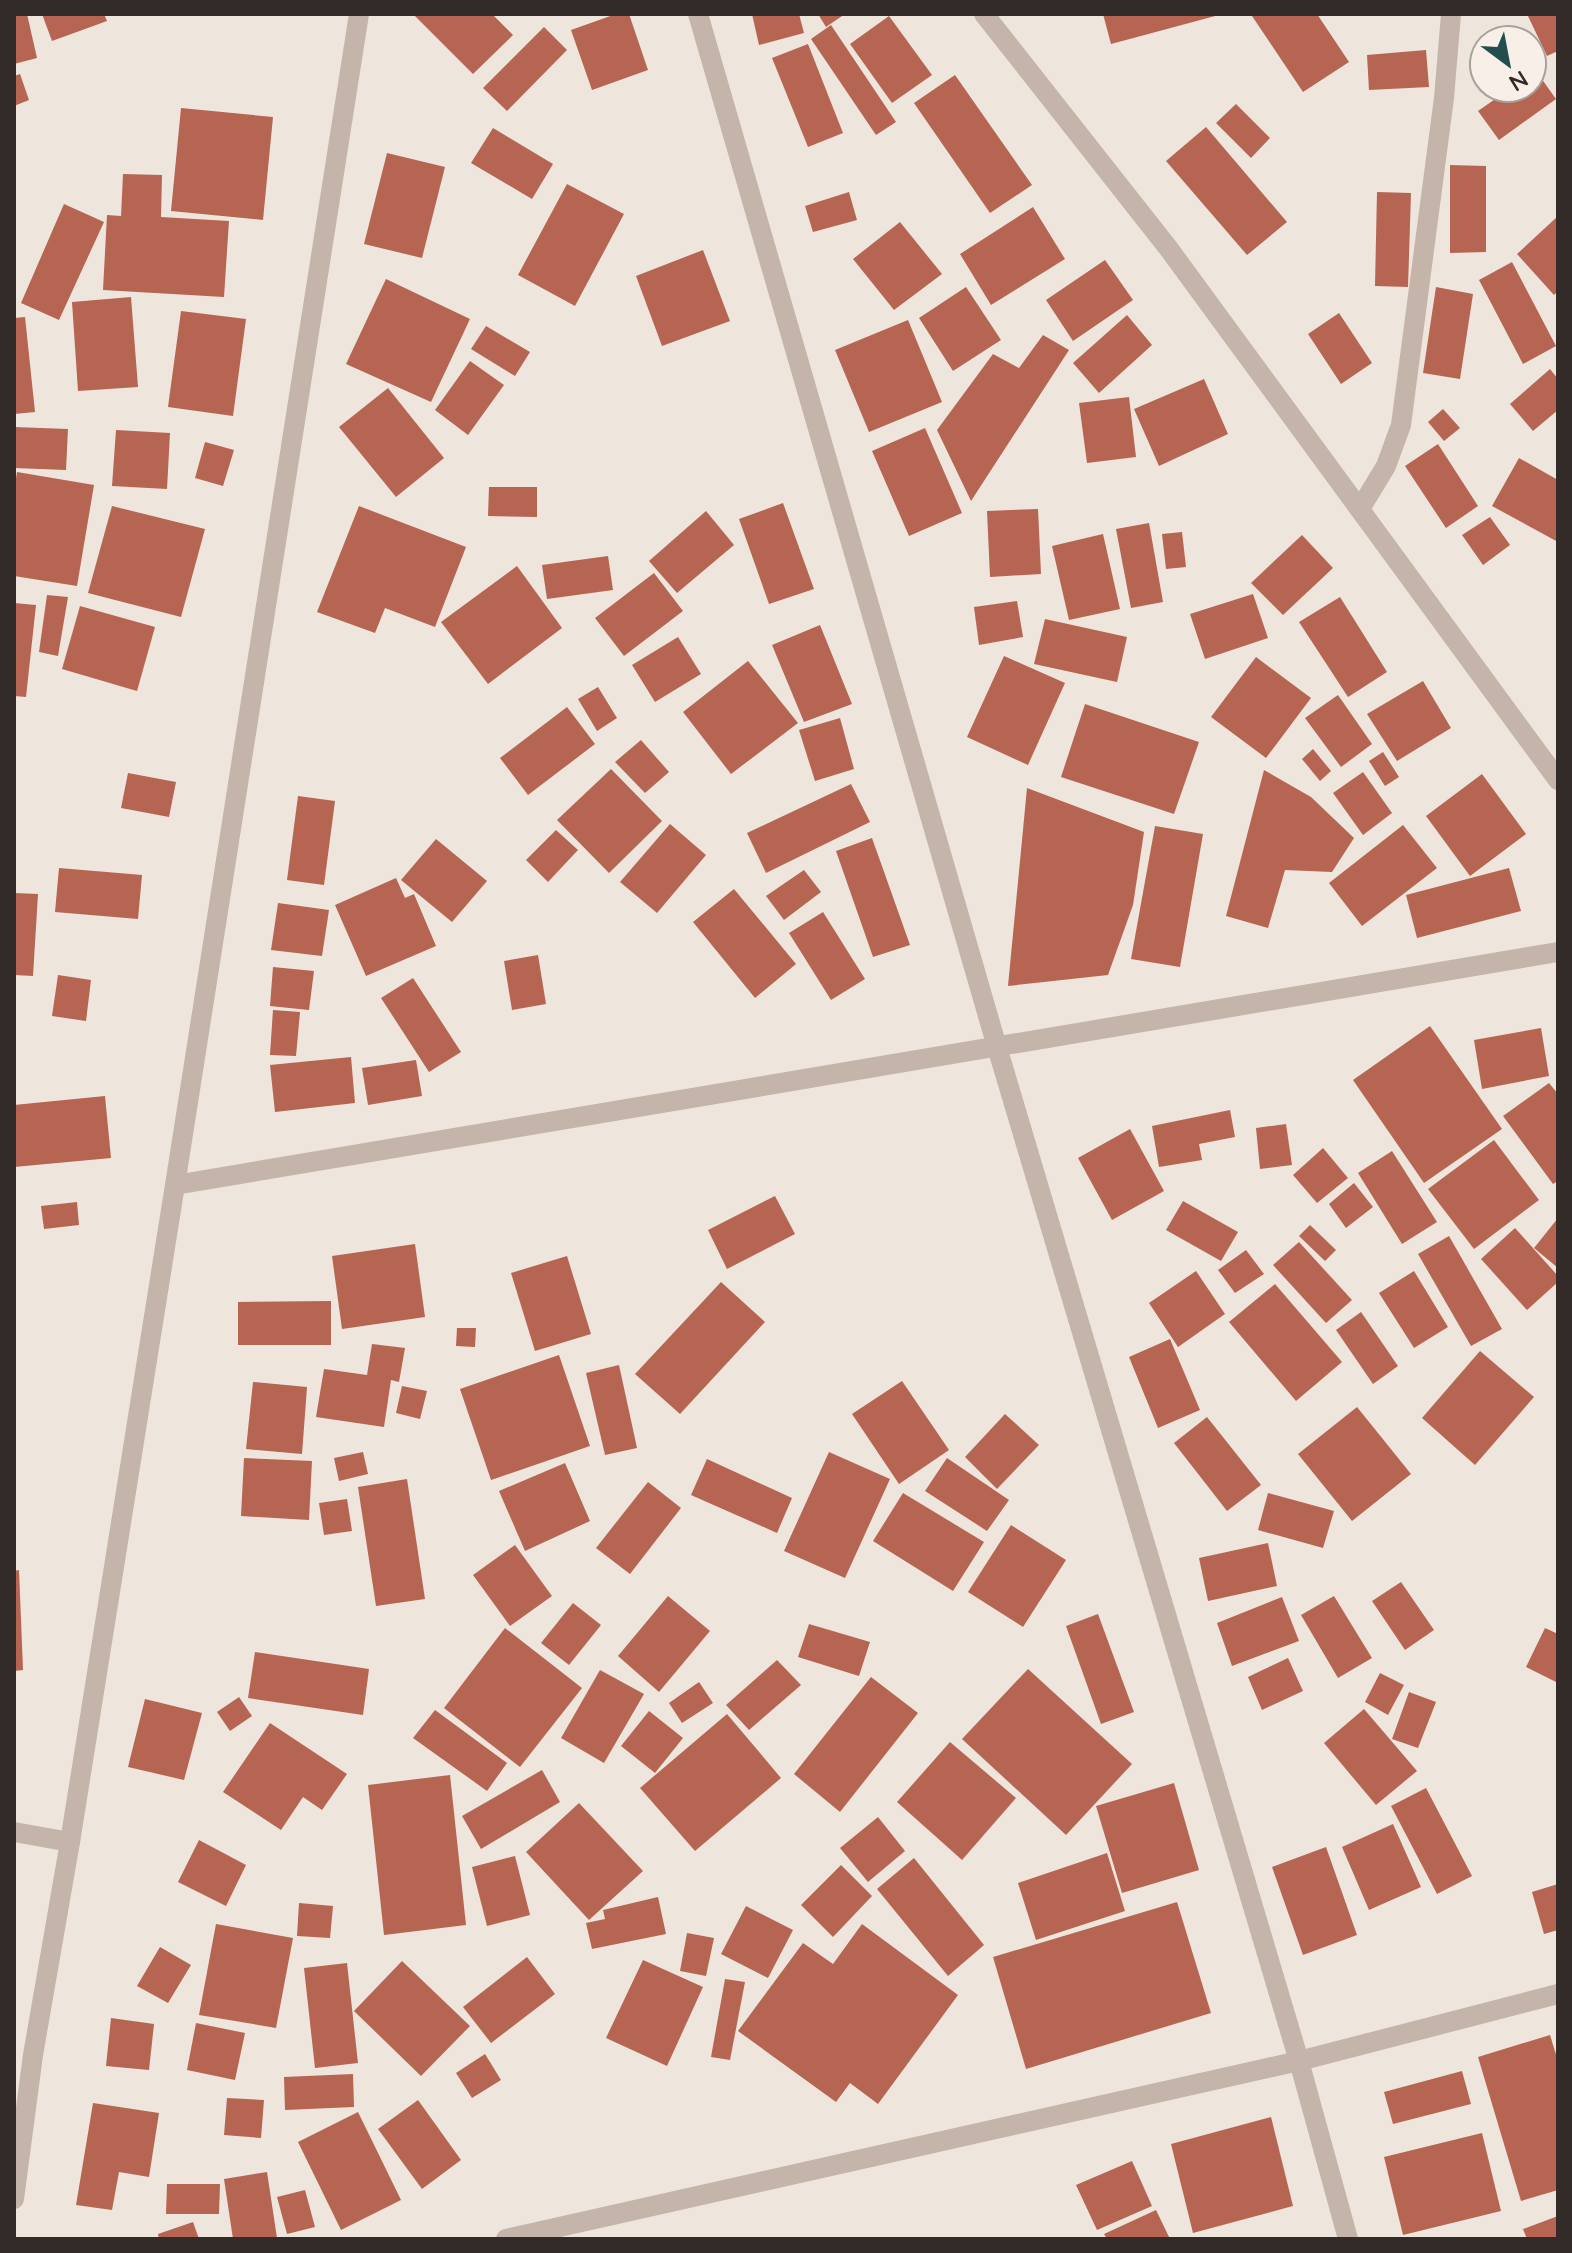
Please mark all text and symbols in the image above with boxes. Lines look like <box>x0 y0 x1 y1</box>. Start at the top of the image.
north arrow <box>1468 24 1548 104</box>
text: N <box>1505 65 1533 97</box>

